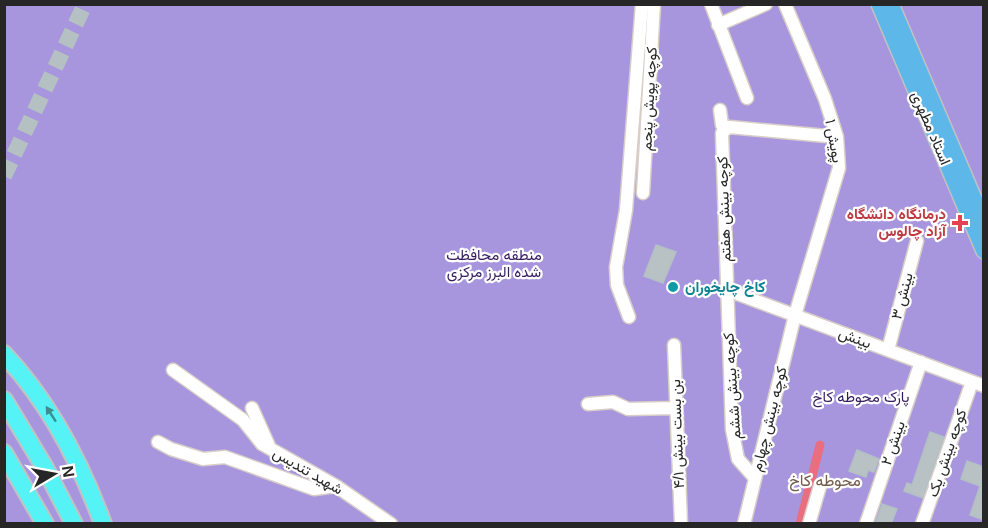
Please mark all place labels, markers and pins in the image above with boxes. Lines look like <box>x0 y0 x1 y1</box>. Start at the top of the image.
place label: درمانگاه دانشگاه آزاد چالوس <box>847 205 947 241</box>
marker: درمانگاه دانشگاه آزاد چالوس <box>951 214 969 232</box>
place label: کاخ چایخوران <box>685 278 765 297</box>
marker: کاخ چایخوران <box>666 280 680 294</box>

